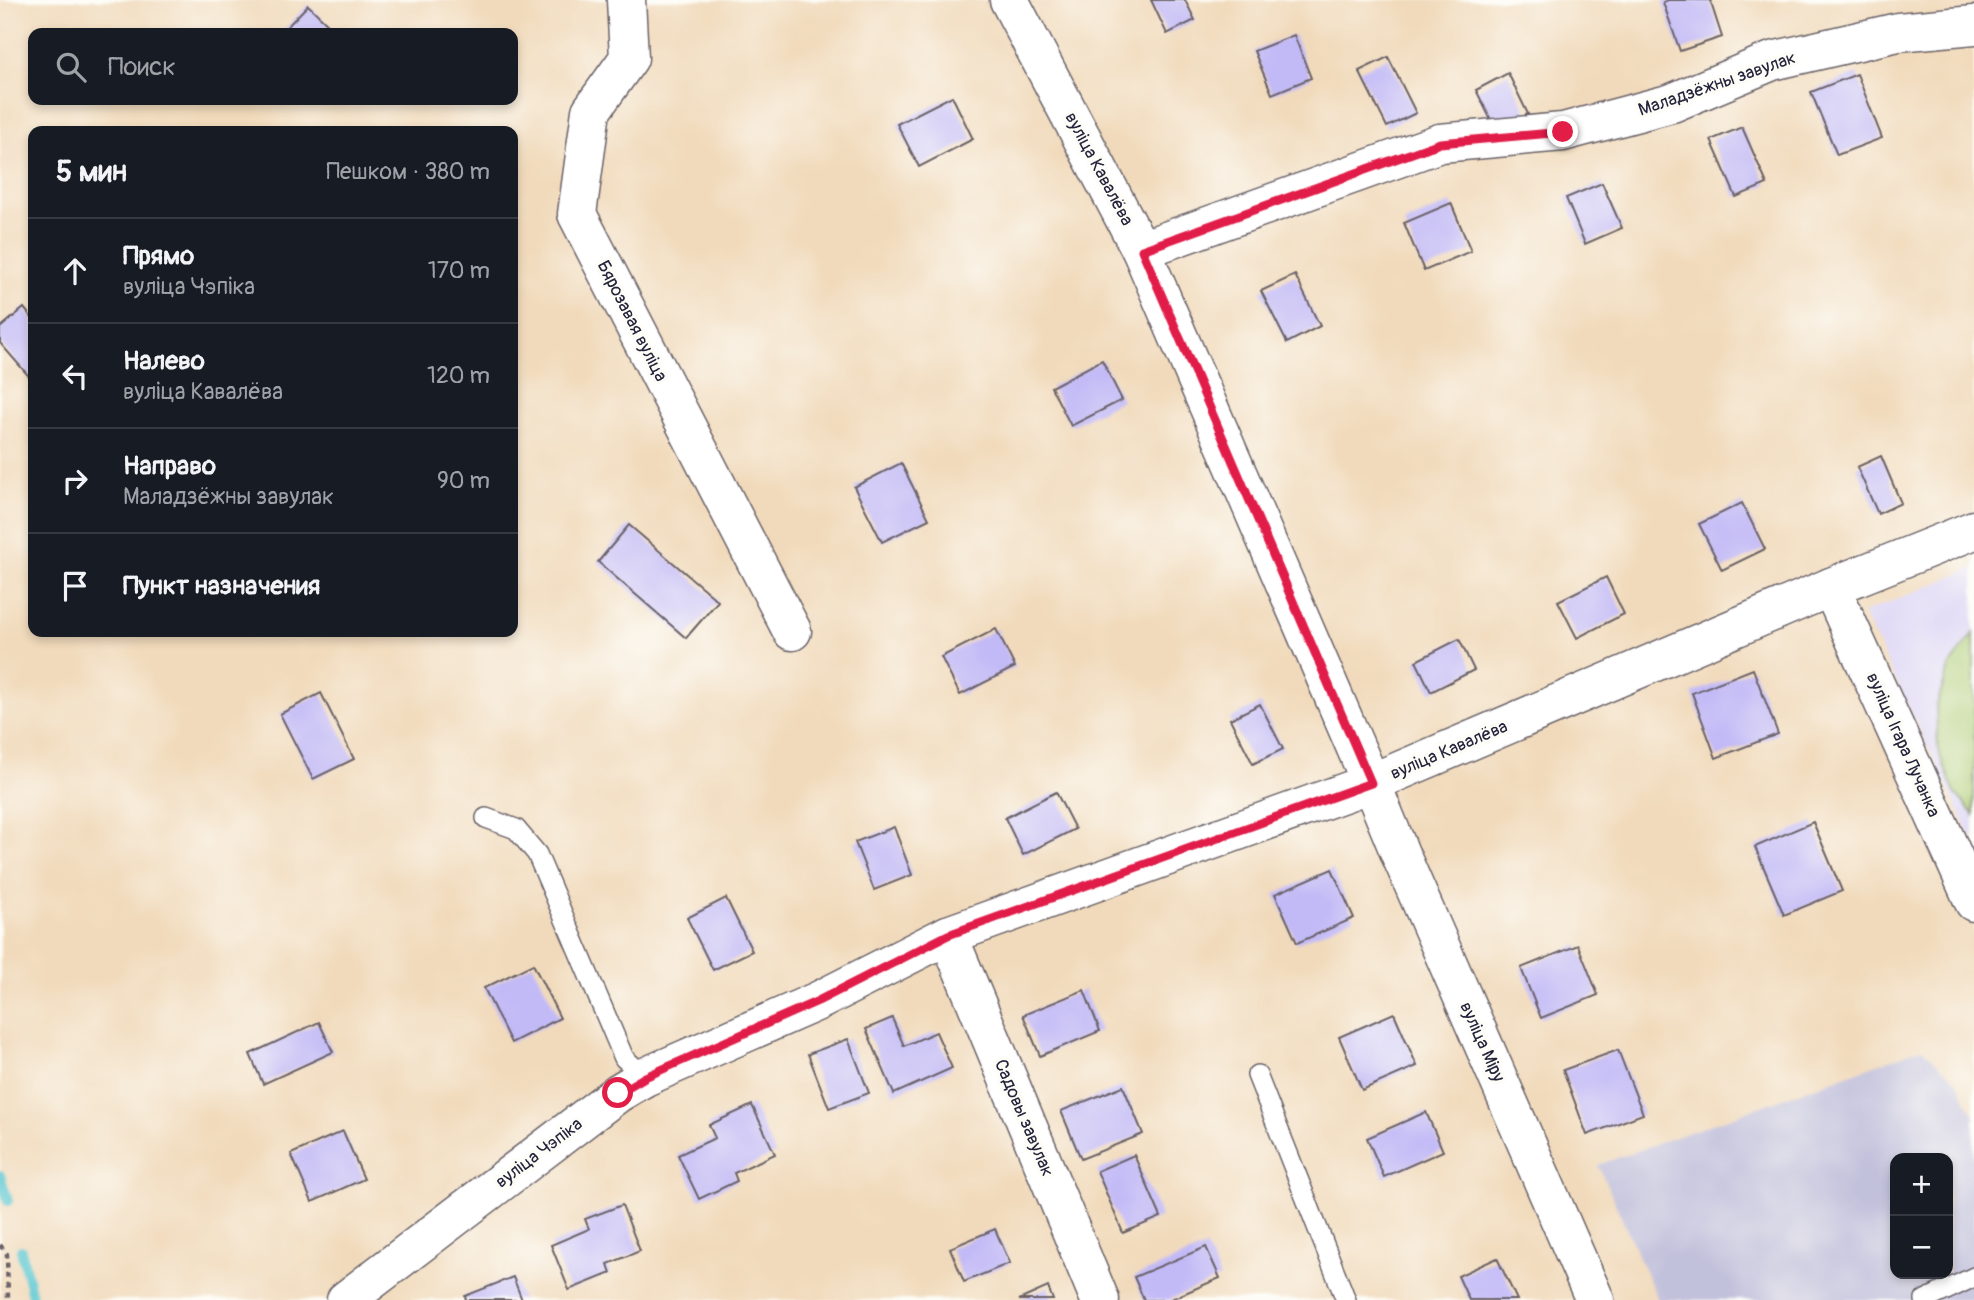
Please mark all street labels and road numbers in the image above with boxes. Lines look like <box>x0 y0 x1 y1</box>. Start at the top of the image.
street label: Маладзёжны завулак <box>1635 46 1799 122</box>
street label: вуліца Кавалёва <box>1059 108 1139 230</box>
street label: Бярозавая вуліца <box>592 257 672 385</box>
street label: вуліца Ігара Лучанка <box>1861 669 1945 821</box>
street label: вуліца Кавалёва <box>1387 715 1511 785</box>
street label: вуліца Міру <box>1454 998 1510 1086</box>
street label: Садовы завулак <box>989 1056 1059 1180</box>
street label: вуліца Чэпіка <box>491 1113 587 1193</box>

